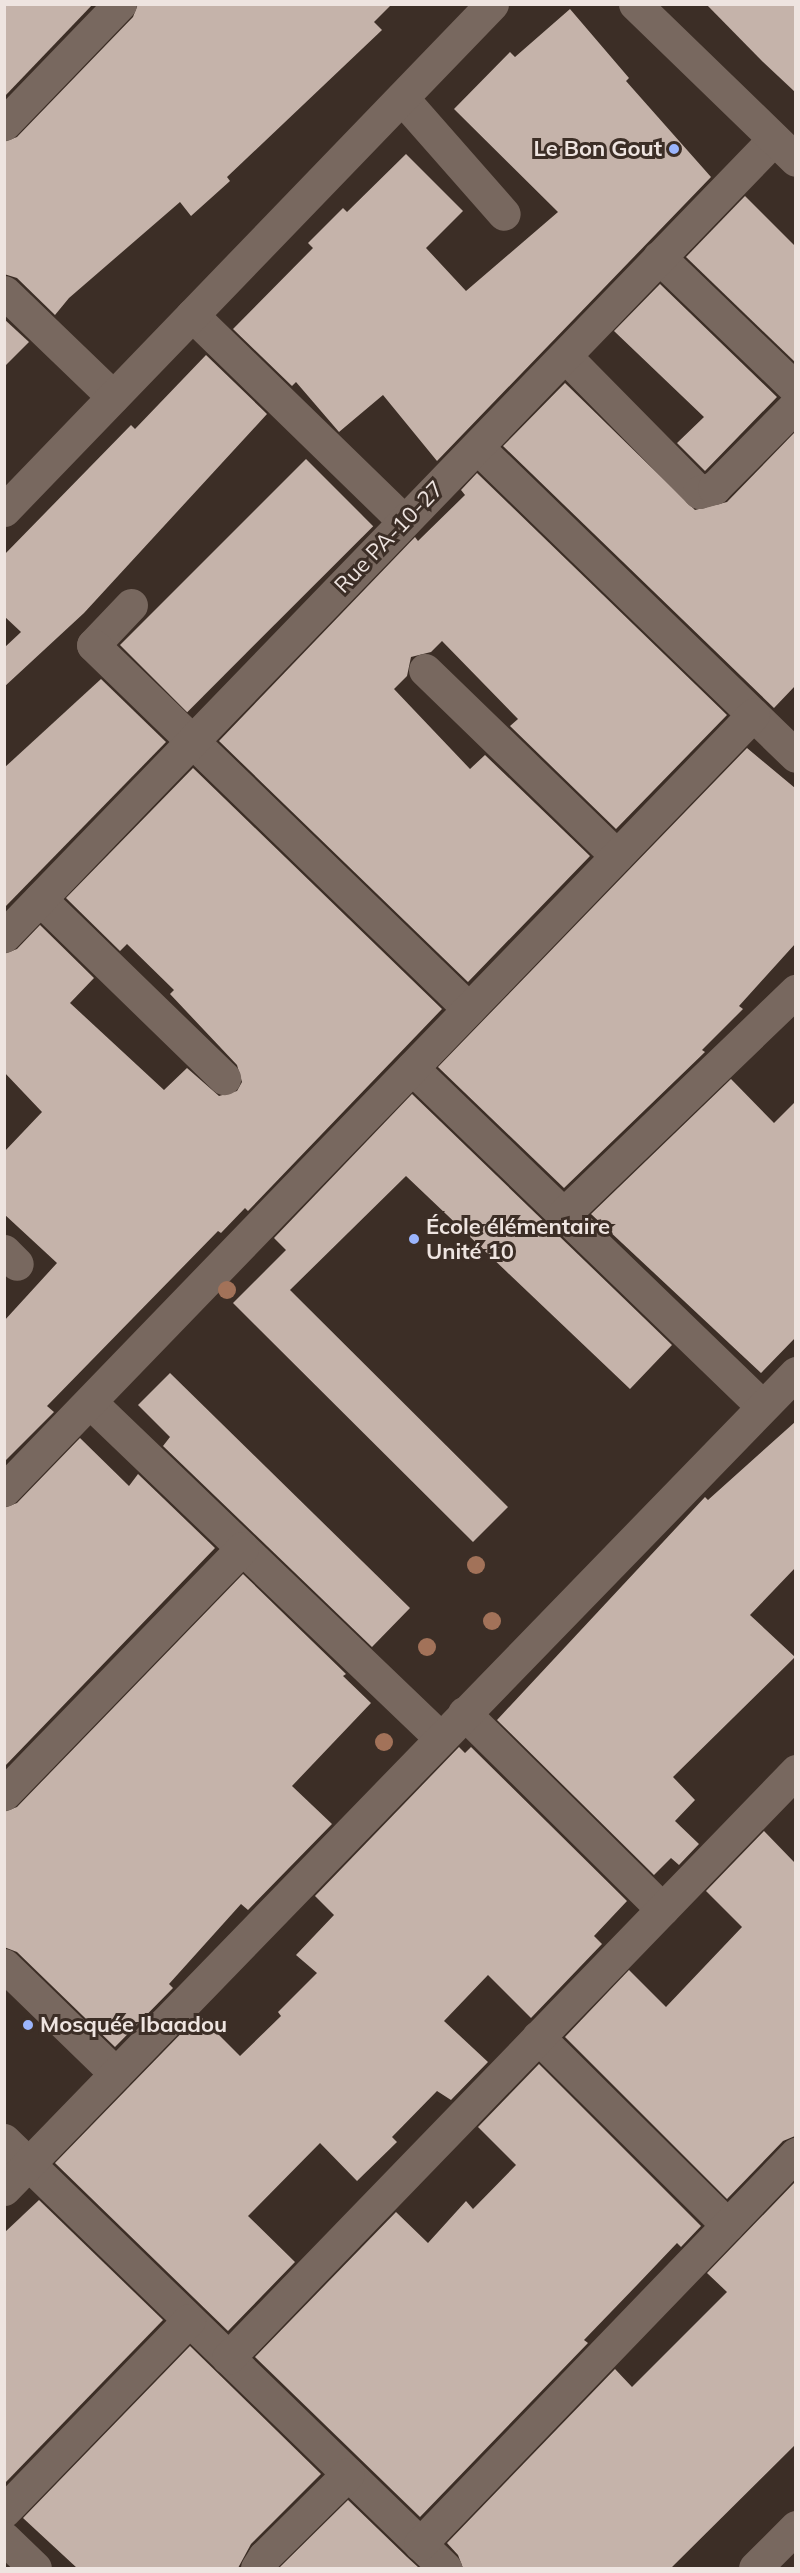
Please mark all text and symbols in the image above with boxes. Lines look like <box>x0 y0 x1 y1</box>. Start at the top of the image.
place label: Le Bon Gout <box>533 136 662 162</box>
marker: Le Bon Gout <box>667 142 681 156</box>
street label: Rue PA-10-27 <box>329 475 449 599</box>
place label: École élémentaire Unité 10 <box>426 1213 610 1264</box>
marker: École élémentaire Unité 10 <box>407 1232 421 1246</box>
place label: Mosquée Ibaadou <box>40 2012 227 2038</box>
marker: Mosquée Ibaadou <box>21 2018 35 2032</box>

